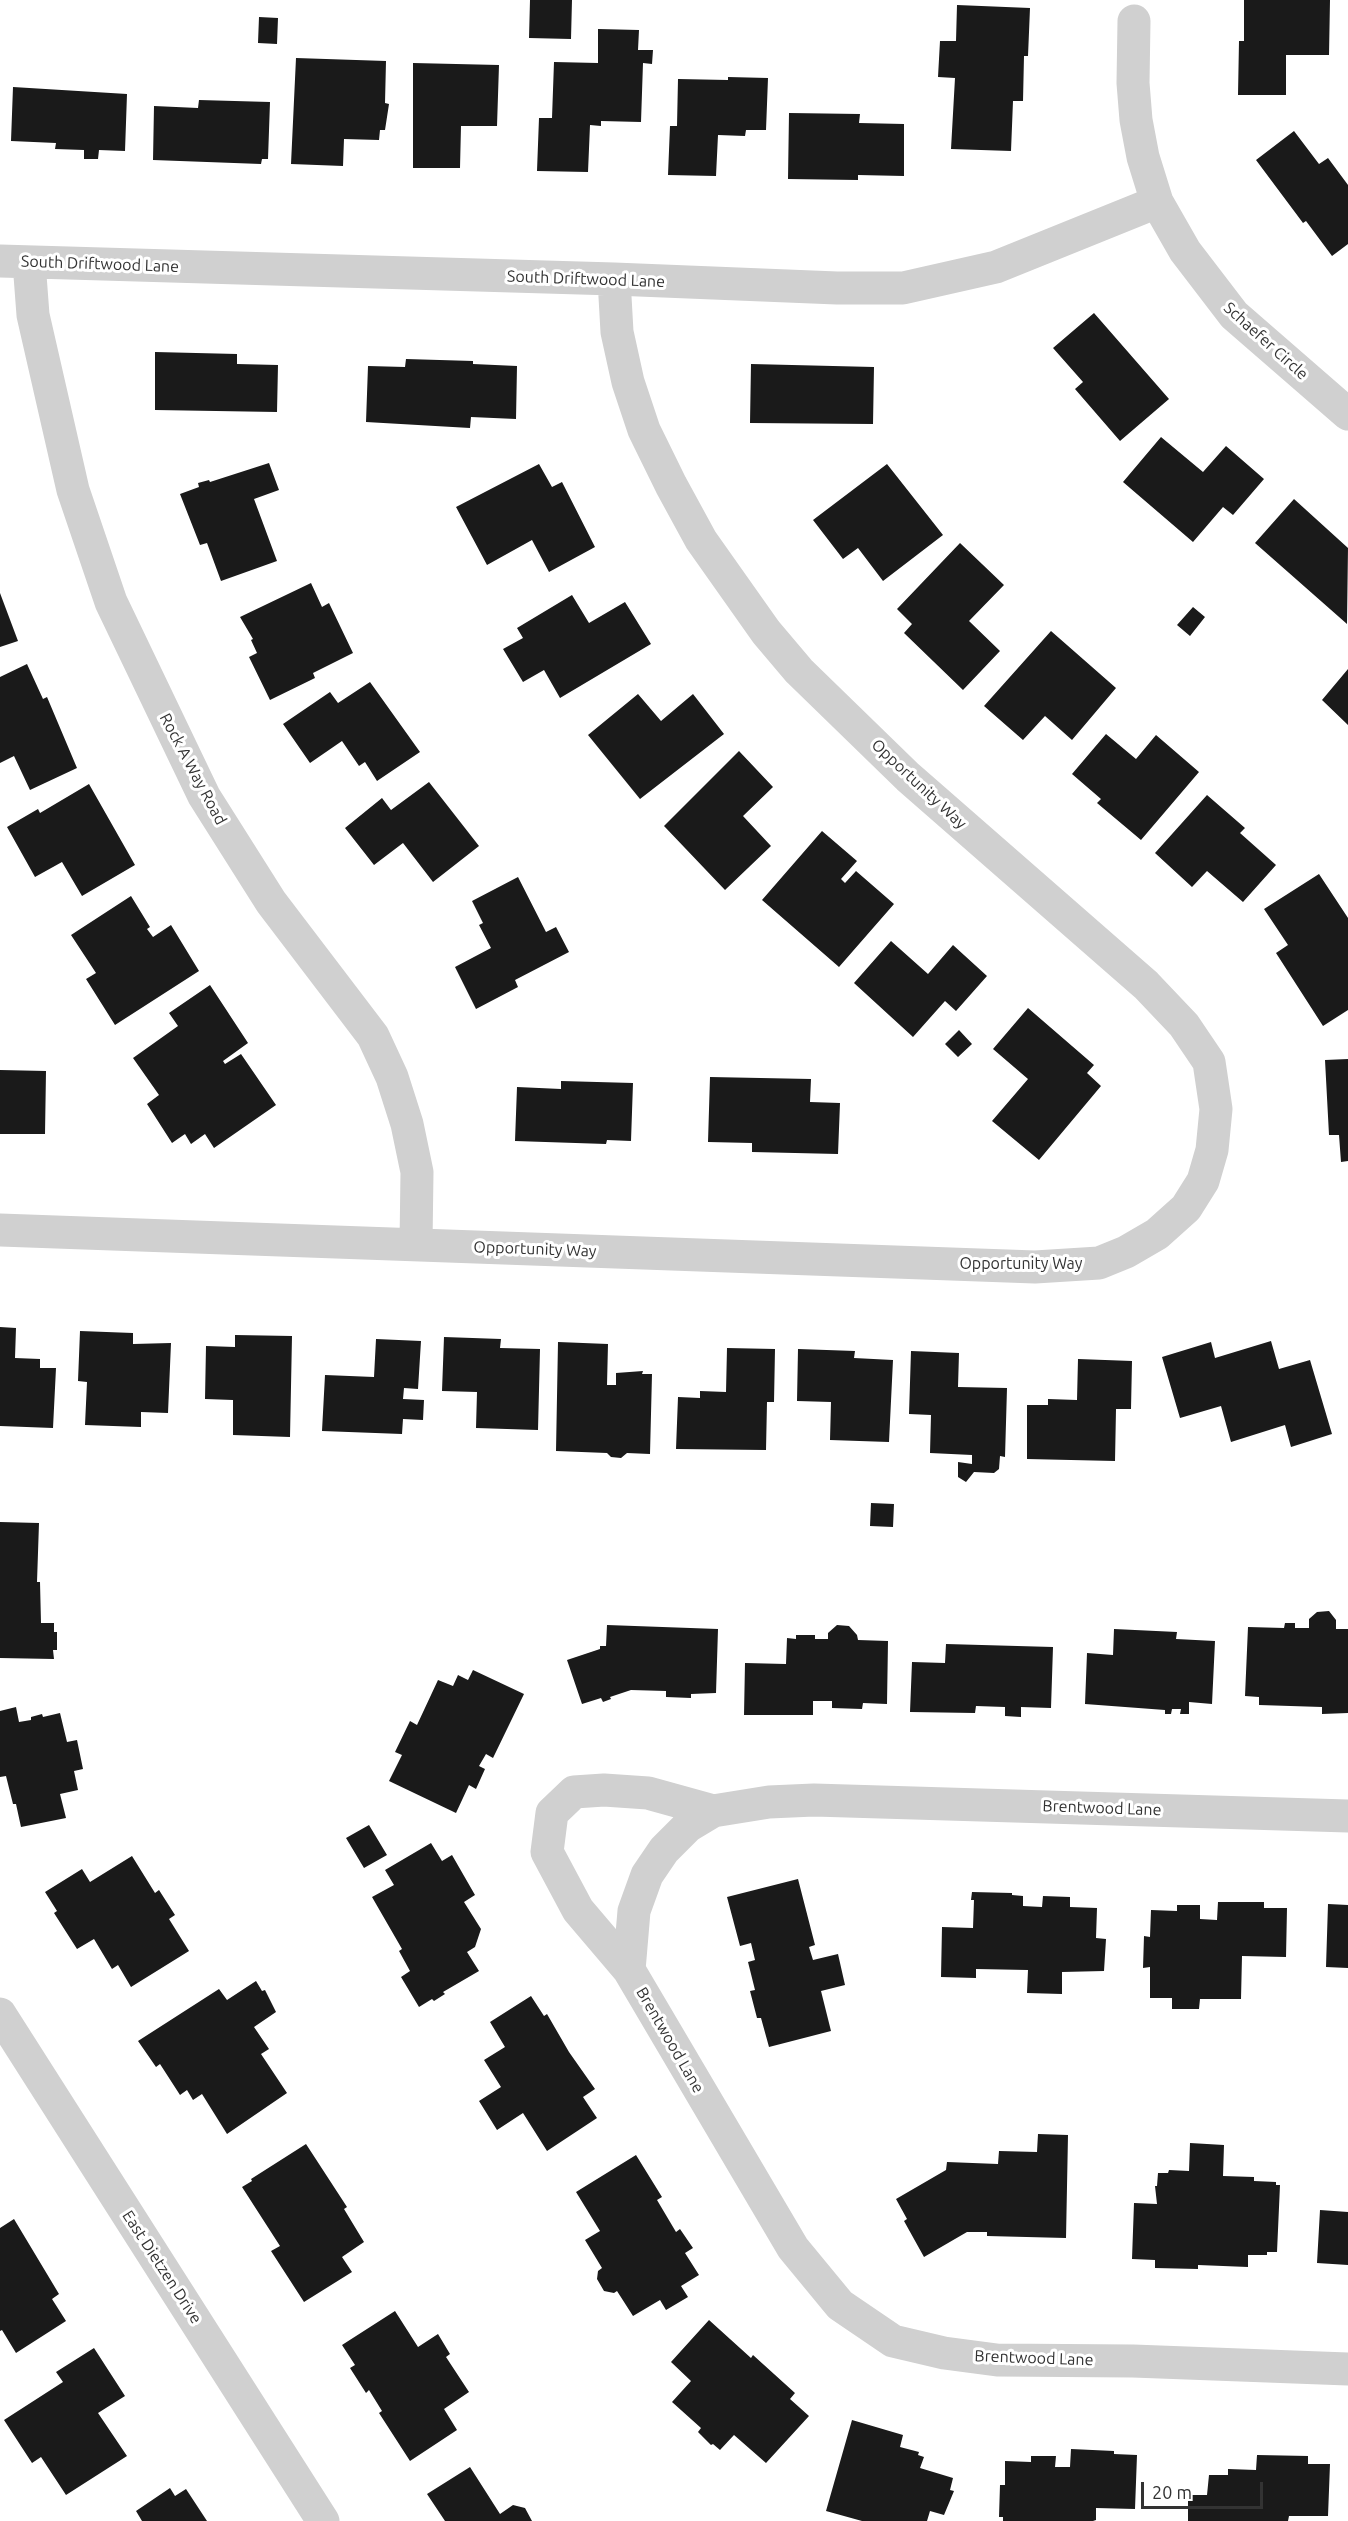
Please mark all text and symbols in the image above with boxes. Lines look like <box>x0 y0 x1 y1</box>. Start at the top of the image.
street label: South Driftwood Lane <box>21 252 179 276</box>
street label: South Driftwood Lane <box>507 267 665 291</box>
street label: Schaefer Circle <box>1220 298 1312 384</box>
street label: Rock A Way Road <box>156 710 230 828</box>
street label: Opportunity Way <box>867 735 971 833</box>
street label: Opportunity Way <box>473 1237 597 1261</box>
street label: Opportunity Way <box>959 1254 1083 1274</box>
street label: Brentwood Lane <box>1042 1796 1162 1820</box>
street label: Brentwood Lane <box>632 1984 708 2096</box>
street label: East Dietzen Drive <box>118 2207 206 2327</box>
street label: Brentwood Lane <box>974 2346 1094 2370</box>
scale bar <box>1144 2470 1266 2508</box>
text: 20 m <box>1152 2482 1192 2502</box>

